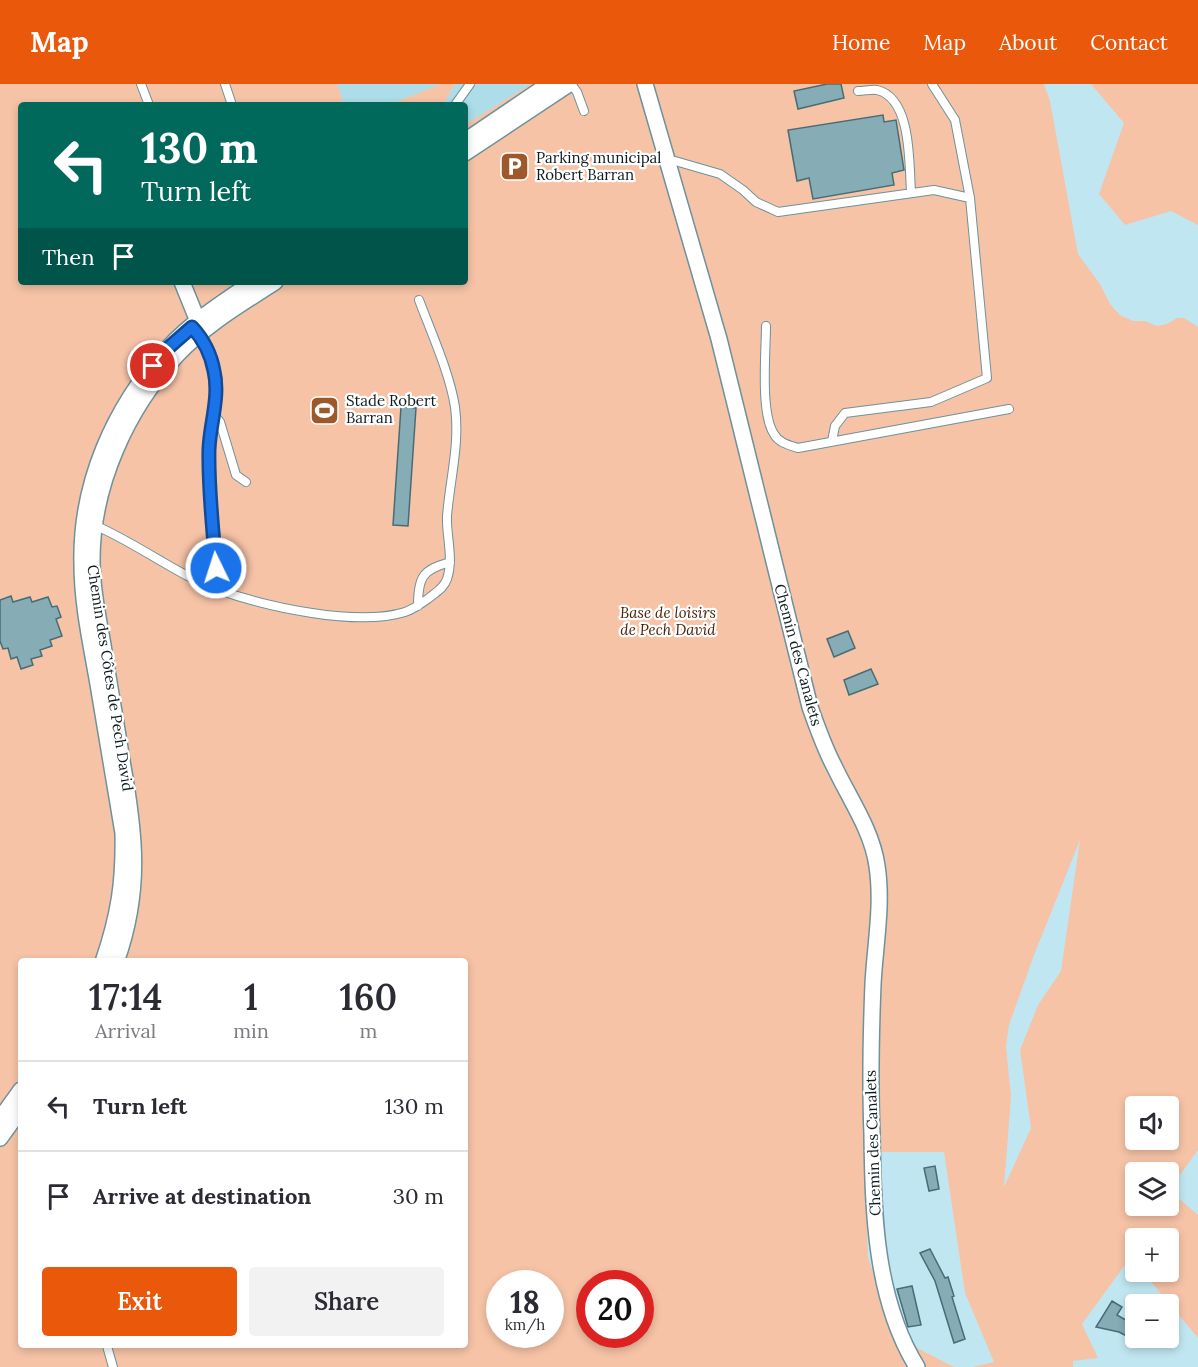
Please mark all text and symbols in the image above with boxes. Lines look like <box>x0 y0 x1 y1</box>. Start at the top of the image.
text: Map <box>30 24 89 60</box>
text: Home <box>832 29 890 56</box>
text: Map <box>923 29 966 56</box>
text: About <box>999 29 1057 56</box>
text: Contact <box>1090 29 1168 56</box>
text: 130 m <box>141 121 258 175</box>
icon: left <box>42 126 120 204</box>
place label: Parking municipal Robert Barran <box>536 148 661 184</box>
parking icon: Parking municipal Robert Barran <box>499 151 531 183</box>
text: Turn left <box>141 174 251 208</box>
icon: arrive <box>107 240 140 273</box>
text: Then <box>42 243 95 271</box>
pin <box>127 340 178 391</box>
icon: arrive <box>136 349 169 382</box>
place label: Stade Robert Barran <box>346 391 437 427</box>
sports icon: Stade Robert Barran <box>309 394 341 426</box>
position arrow <box>184 536 248 600</box>
street label: Chemin des Côtes de Pech David <box>83 563 138 792</box>
street label: Chemin des Canalets <box>770 582 827 728</box>
park label: Base de loisirs de Pech David <box>620 603 716 639</box>
text: 17:14 <box>89 974 162 1020</box>
text: 1 <box>244 974 258 1020</box>
text: 160 <box>340 974 397 1020</box>
text: Arrival <box>95 1018 156 1043</box>
text: min <box>233 1018 269 1043</box>
text: m <box>359 1018 377 1043</box>
street label: Chemin des Canalets <box>860 1070 885 1216</box>
icon: left <box>42 1090 75 1123</box>
text: Turn left <box>93 1092 187 1120</box>
text: 130 m <box>385 1092 444 1120</box>
map controls <box>1125 1096 1179 1348</box>
button: sound <box>1125 1096 1179 1150</box>
button: layers <box>1125 1162 1179 1216</box>
icon: arrive <box>42 1180 75 1213</box>
text: Arrive at destination <box>93 1182 311 1210</box>
text: 30 m <box>393 1182 444 1210</box>
button: + <box>1125 1228 1179 1282</box>
button: Exit <box>42 1267 237 1336</box>
button: Share <box>249 1267 444 1336</box>
speed limit sign: 20 <box>576 1270 654 1348</box>
text: 18 <box>510 1283 540 1321</box>
button: − <box>1125 1294 1179 1348</box>
text: km/h <box>505 1315 545 1334</box>

